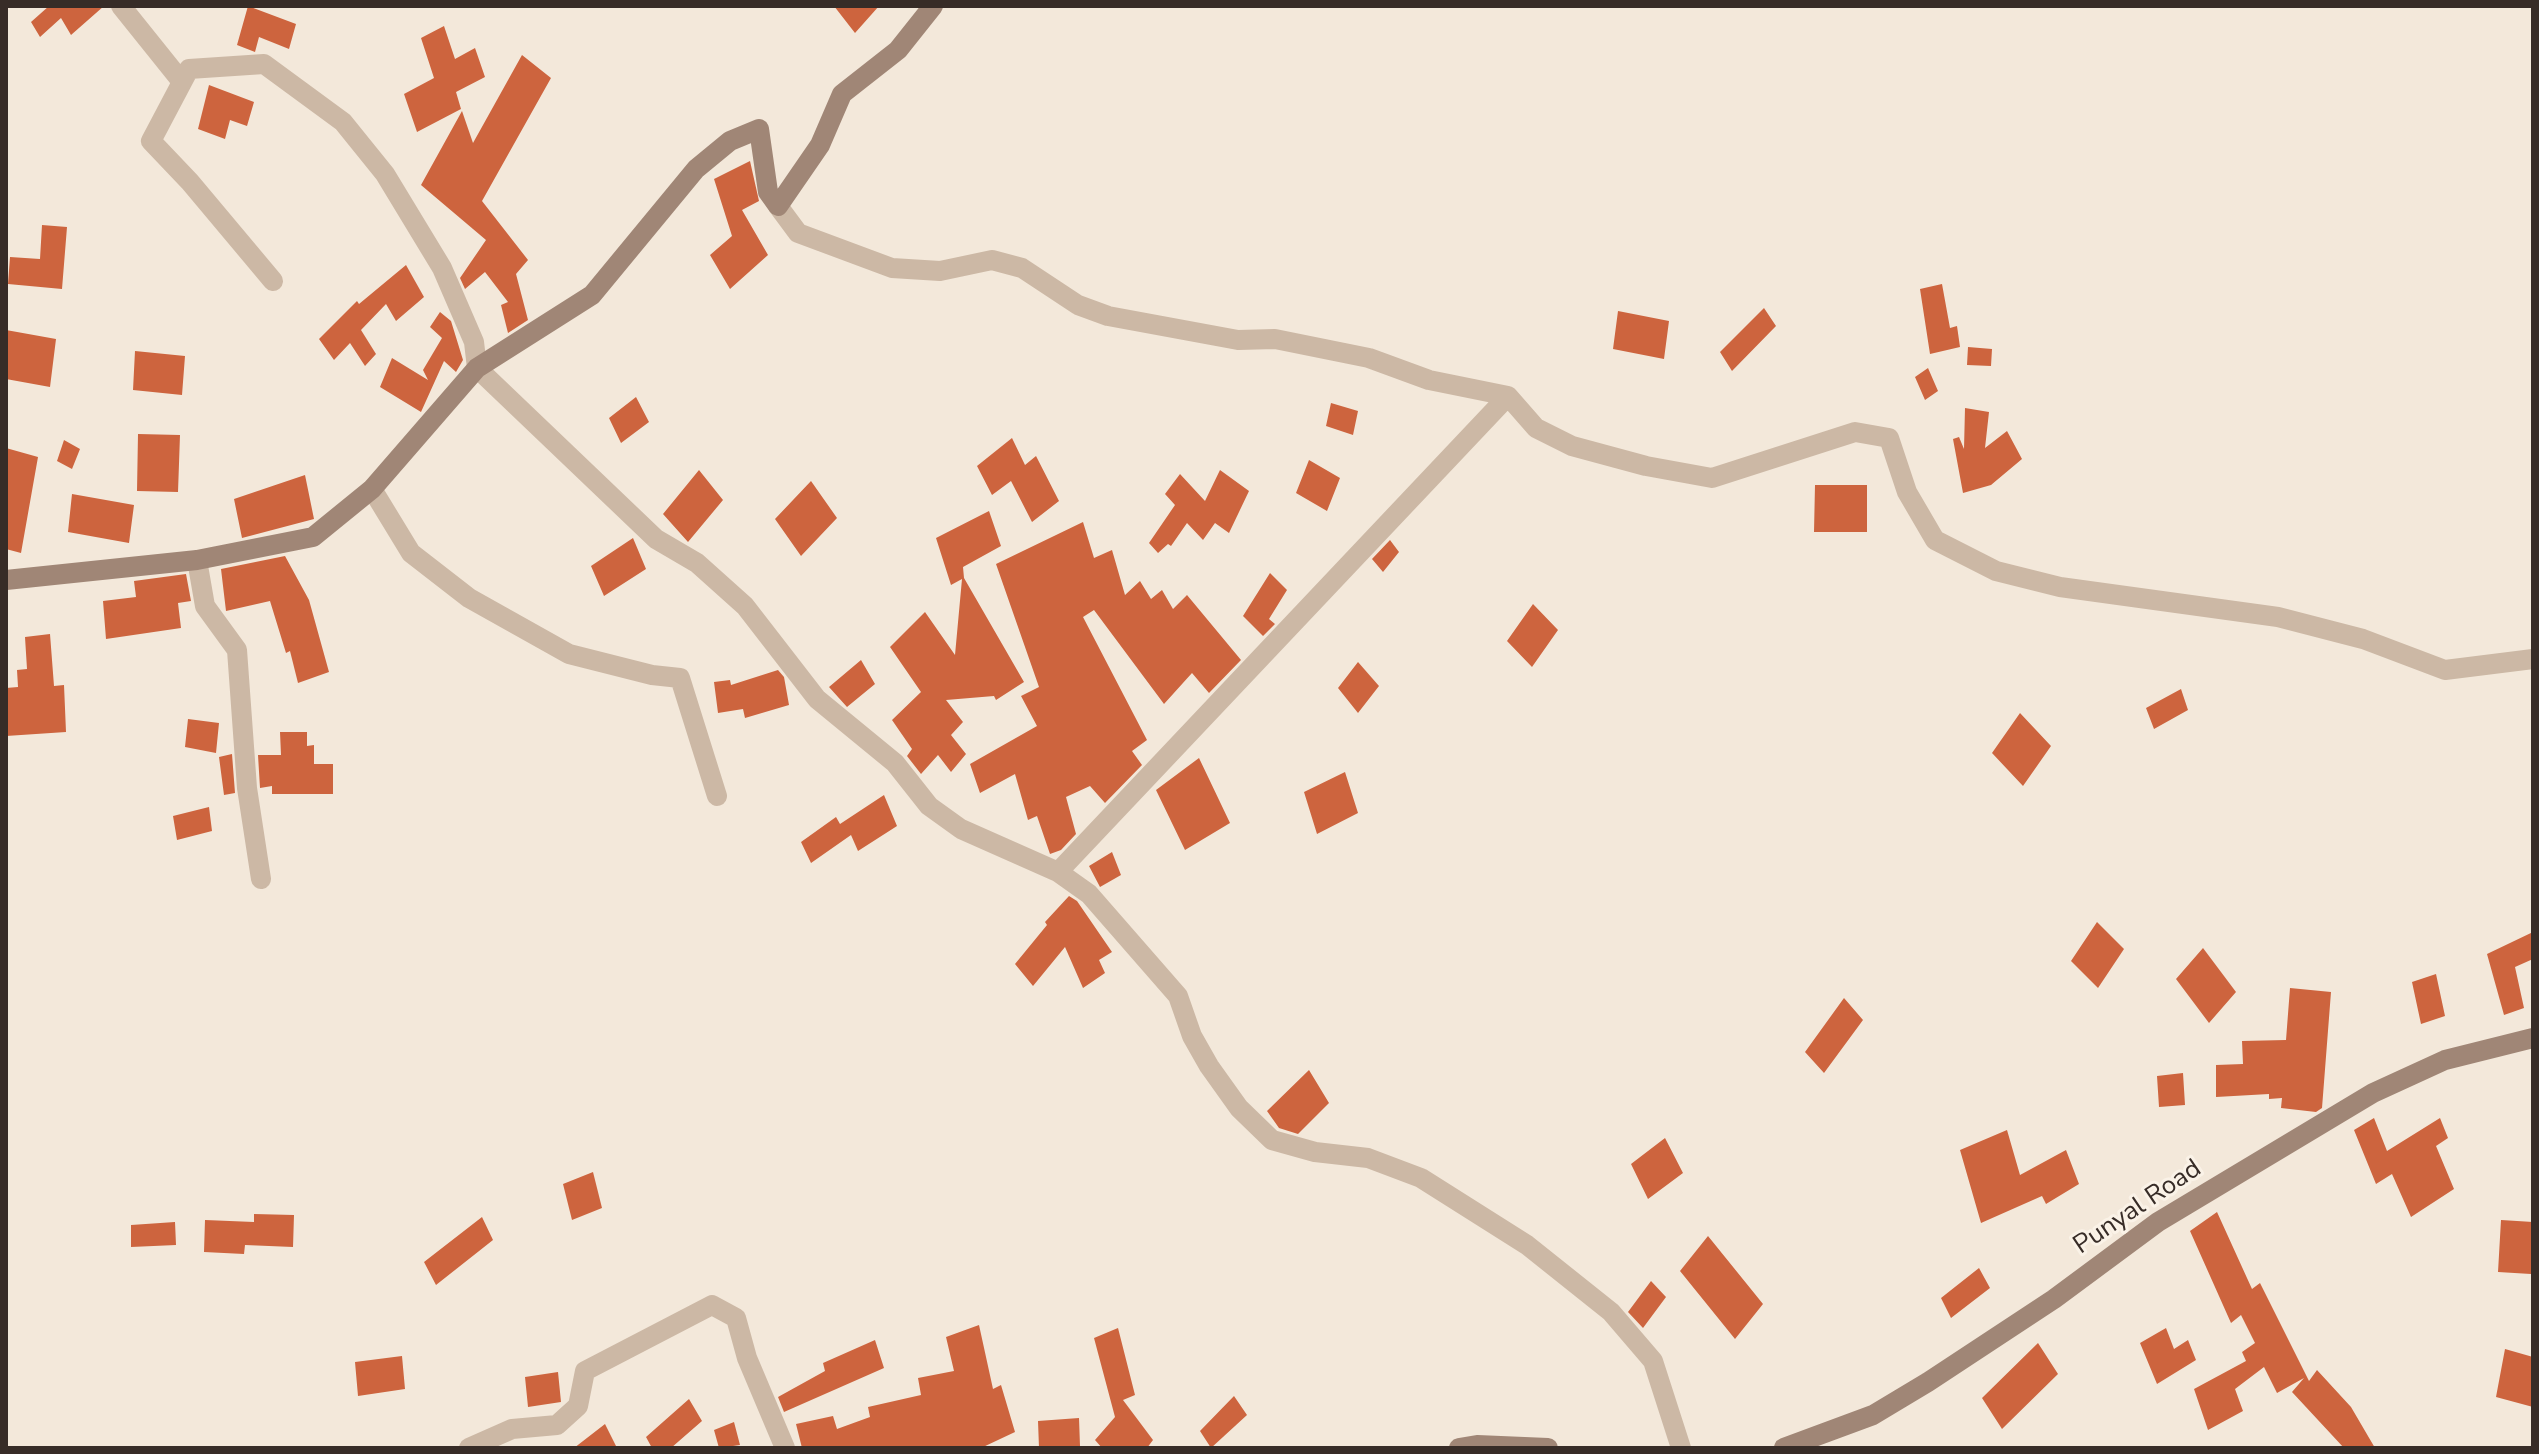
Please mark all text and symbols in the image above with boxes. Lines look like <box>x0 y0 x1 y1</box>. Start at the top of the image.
street label: Punyal Road <box>2068 1154 2208 1262</box>

